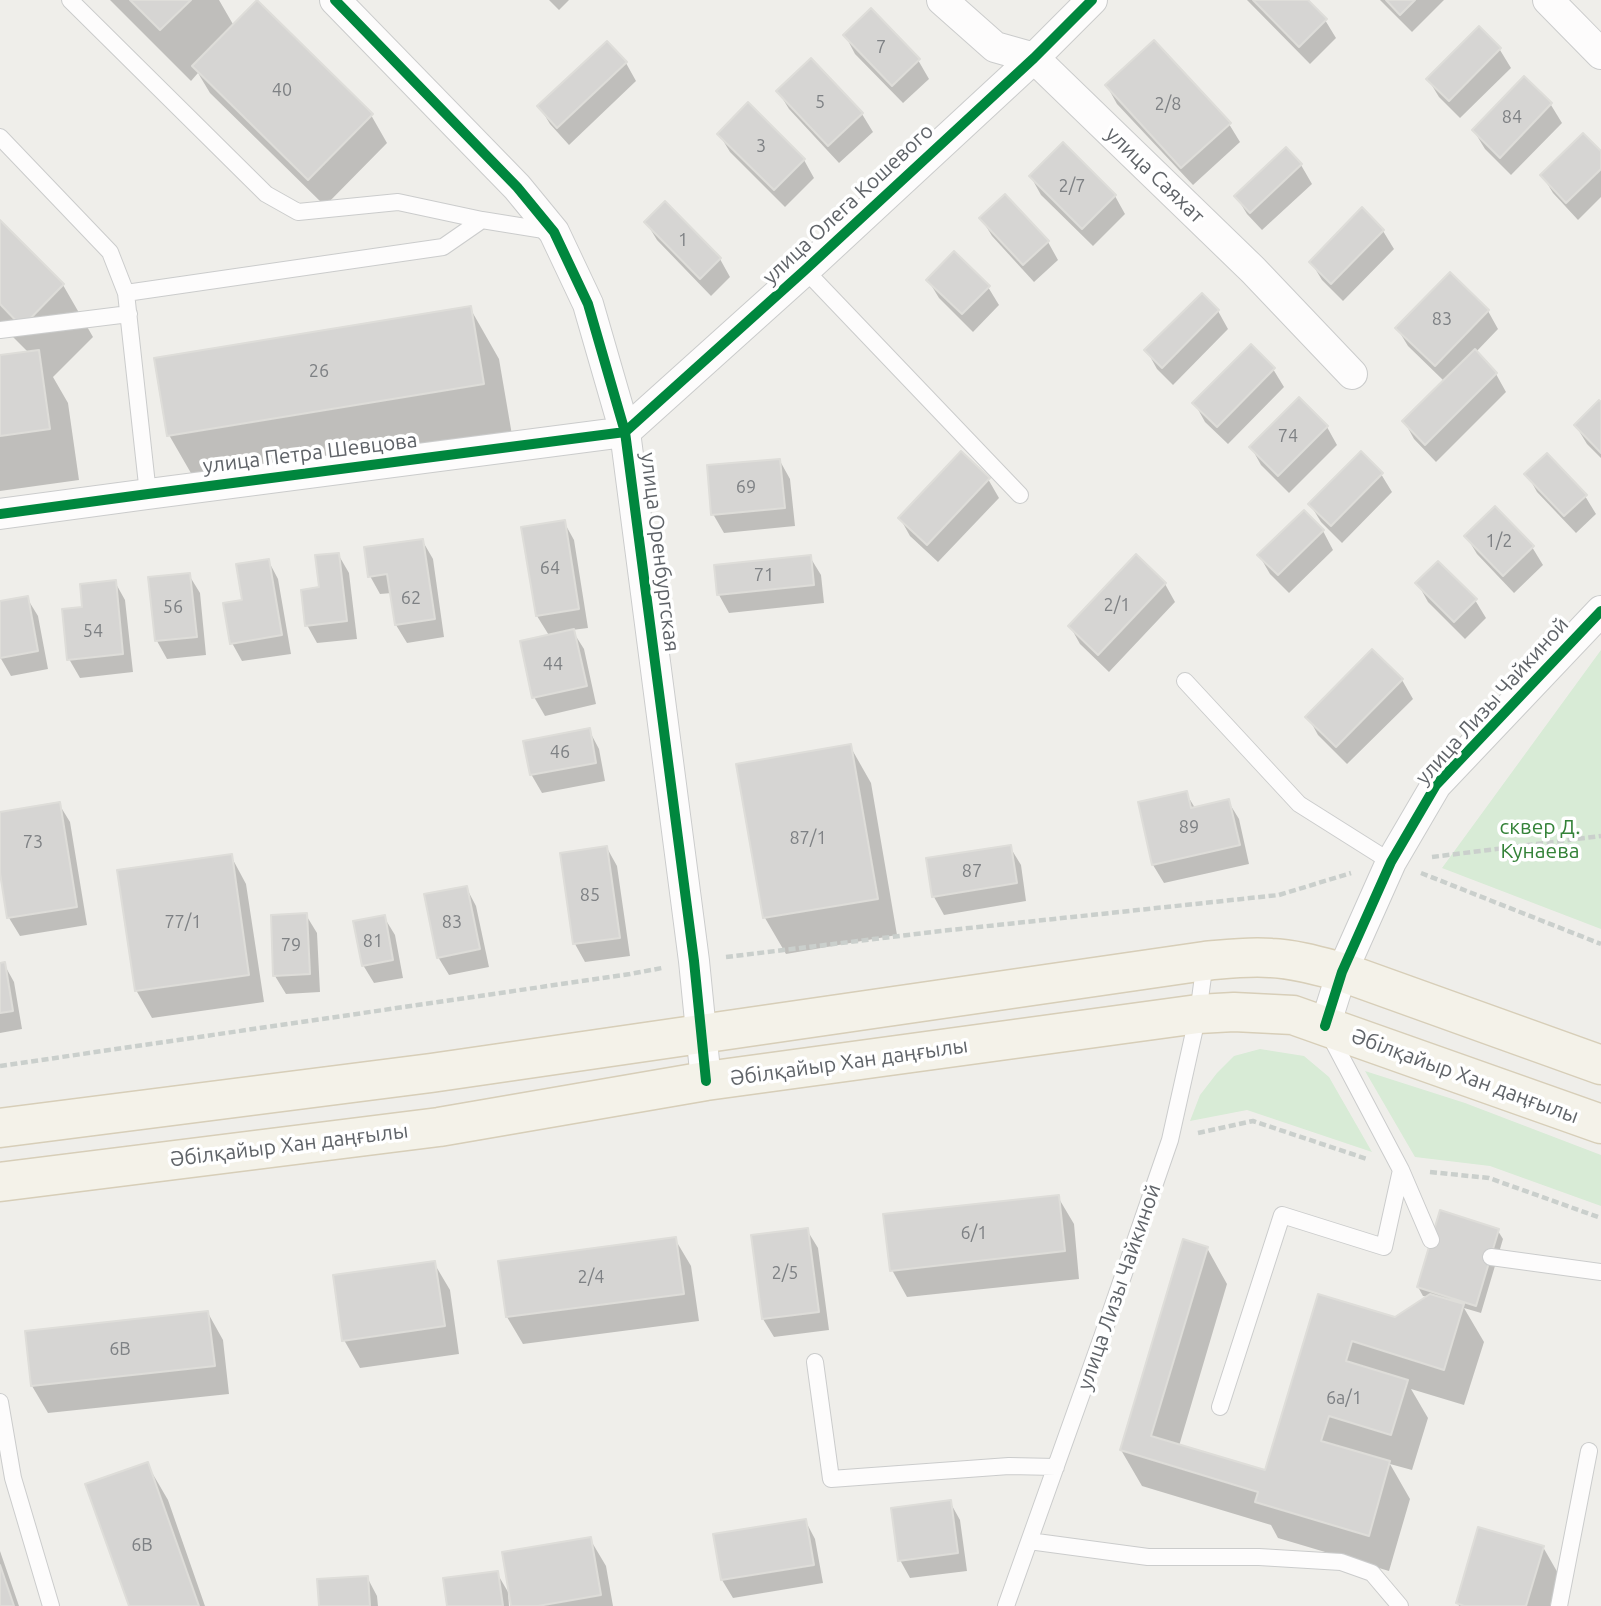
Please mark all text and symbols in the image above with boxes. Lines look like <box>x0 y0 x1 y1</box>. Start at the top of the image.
house number: 7 <box>876 36 886 58</box>
house number: 40 <box>272 79 292 101</box>
house number: 5 <box>815 91 825 113</box>
house number: 2/8 <box>1155 93 1181 115</box>
house number: 84 <box>1502 106 1522 128</box>
street label: улица Олега Кошевого <box>757 118 939 290</box>
street label: улица Саяхат <box>1100 121 1210 229</box>
house number: 3 <box>756 135 766 157</box>
house number: 2/7 <box>1059 175 1085 197</box>
house number: 1 <box>678 229 688 251</box>
house number: 83 <box>1432 308 1452 330</box>
house number: 26 <box>309 360 329 382</box>
house number: 74 <box>1278 425 1298 447</box>
street label: улица Петра Шевцова <box>201 427 419 479</box>
street label: улица Оренбургская <box>635 451 685 653</box>
house number: 69 <box>736 476 756 498</box>
house number: 1/2 <box>1486 530 1512 552</box>
house number: 64 <box>540 557 560 579</box>
house number: 71 <box>754 564 774 586</box>
house number: 62 <box>401 587 421 609</box>
house number: 2/1 <box>1104 594 1130 616</box>
house number: 56 <box>163 596 183 618</box>
street label: улица Лизы Чайкиной <box>1410 612 1574 790</box>
house number: 54 <box>83 620 103 642</box>
house number: 44 <box>543 653 563 675</box>
house number: 46 <box>550 741 570 763</box>
park label: сквер Д. Кунаева <box>1499 814 1581 864</box>
house number: 89 <box>1179 816 1199 838</box>
house number: 87/1 <box>789 827 827 849</box>
house number: 73 <box>23 831 43 853</box>
house number: 87 <box>962 860 982 882</box>
house number: 85 <box>580 884 600 906</box>
house number: 77/1 <box>164 911 202 933</box>
house number: 83 <box>442 911 462 933</box>
house number: 81 <box>363 930 383 952</box>
house number: 79 <box>281 934 301 956</box>
street label: Әбілқайыр Хан даңғылы <box>1348 1023 1582 1129</box>
street label: Әбілқайыр Хан даңғылы <box>728 1033 970 1091</box>
street label: Әбілқайыр Хан даңғылы <box>168 1118 410 1172</box>
street label: улица Лизы Чайкиной <box>1072 1181 1166 1393</box>
house number: 6/1 <box>961 1222 987 1244</box>
house number: 2/5 <box>772 1262 798 1284</box>
house number: 2/4 <box>578 1266 604 1288</box>
house number: 6В <box>109 1338 131 1360</box>
house number: 6a/1 <box>1326 1387 1362 1409</box>
house number: 6В <box>131 1534 153 1556</box>

